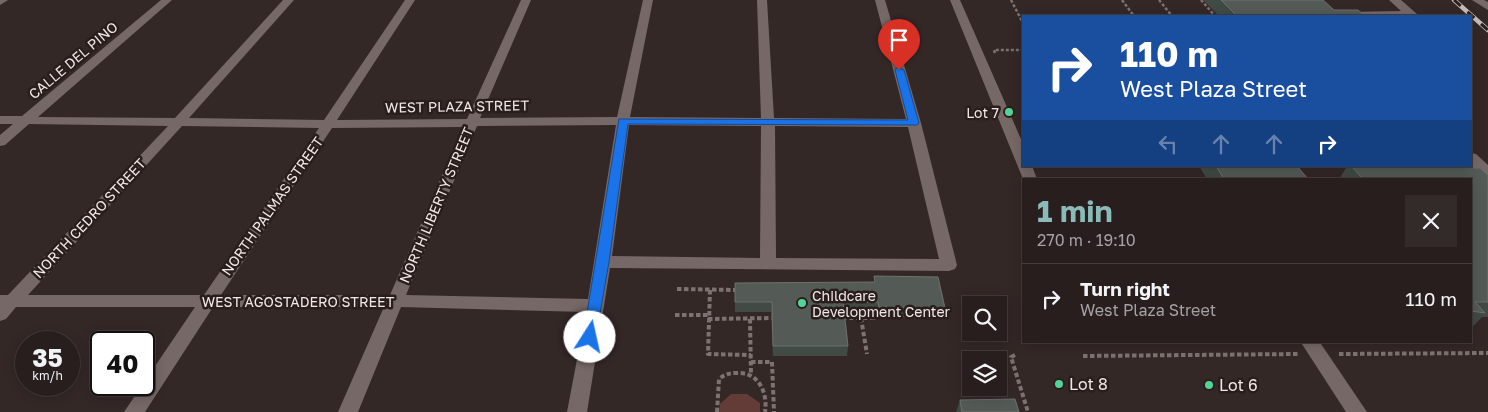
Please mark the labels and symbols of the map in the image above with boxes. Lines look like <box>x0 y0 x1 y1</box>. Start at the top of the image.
street label: CALLE DEL PINO <box>25 18 121 102</box>
pin <box>878 19 920 70</box>
street label: WEST PLAZA STREET <box>385 96 530 116</box>
place label: Lot 7 <box>966 104 999 121</box>
marker: Lot 7 <box>1003 106 1015 118</box>
street label: NORTH LIBERTY STREET <box>395 124 477 285</box>
street label: NORTH PALMAS STREET <box>218 133 327 279</box>
street label: NORTH CEDRO STREET <box>29 154 149 281</box>
place label: Childcare Development Center <box>812 287 951 320</box>
street label: WEST AGOSTADERO STREET <box>202 293 395 310</box>
marker: Childcare Development Center <box>796 297 808 309</box>
position arrow <box>563 310 615 362</box>
speed limit sign: 40 <box>90 331 155 396</box>
place label: Lot 8 <box>1069 374 1108 394</box>
place label: Lot 6 <box>1219 375 1258 395</box>
marker: Lot 8 <box>1053 378 1065 390</box>
marker: Lot 6 <box>1203 379 1215 391</box>

